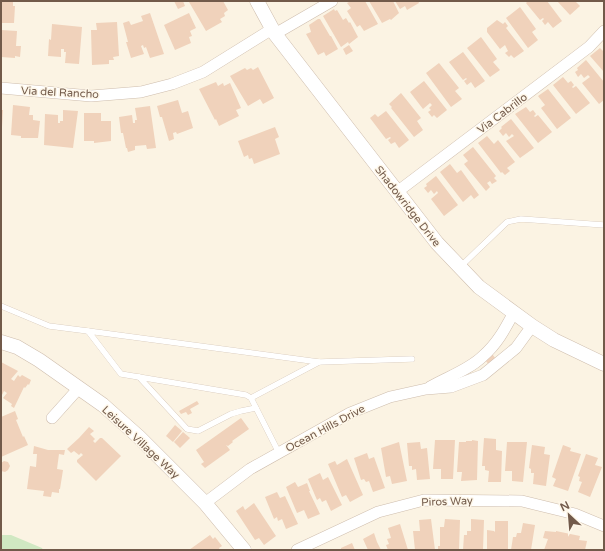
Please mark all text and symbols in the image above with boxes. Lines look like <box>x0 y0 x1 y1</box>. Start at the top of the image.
street label: Via del Rancho <box>21 84 100 101</box>
street label: Via Cabrillo <box>475 90 530 136</box>
street label: Shadowridge Drive <box>372 163 443 249</box>
street label: Ocean Hills Drive <box>283 402 367 455</box>
street label: Leisure Village Way <box>99 403 182 482</box>
street label: Piros Way <box>421 494 473 509</box>
north arrow <box>549 495 589 535</box>
text: N <box>558 499 572 514</box>

